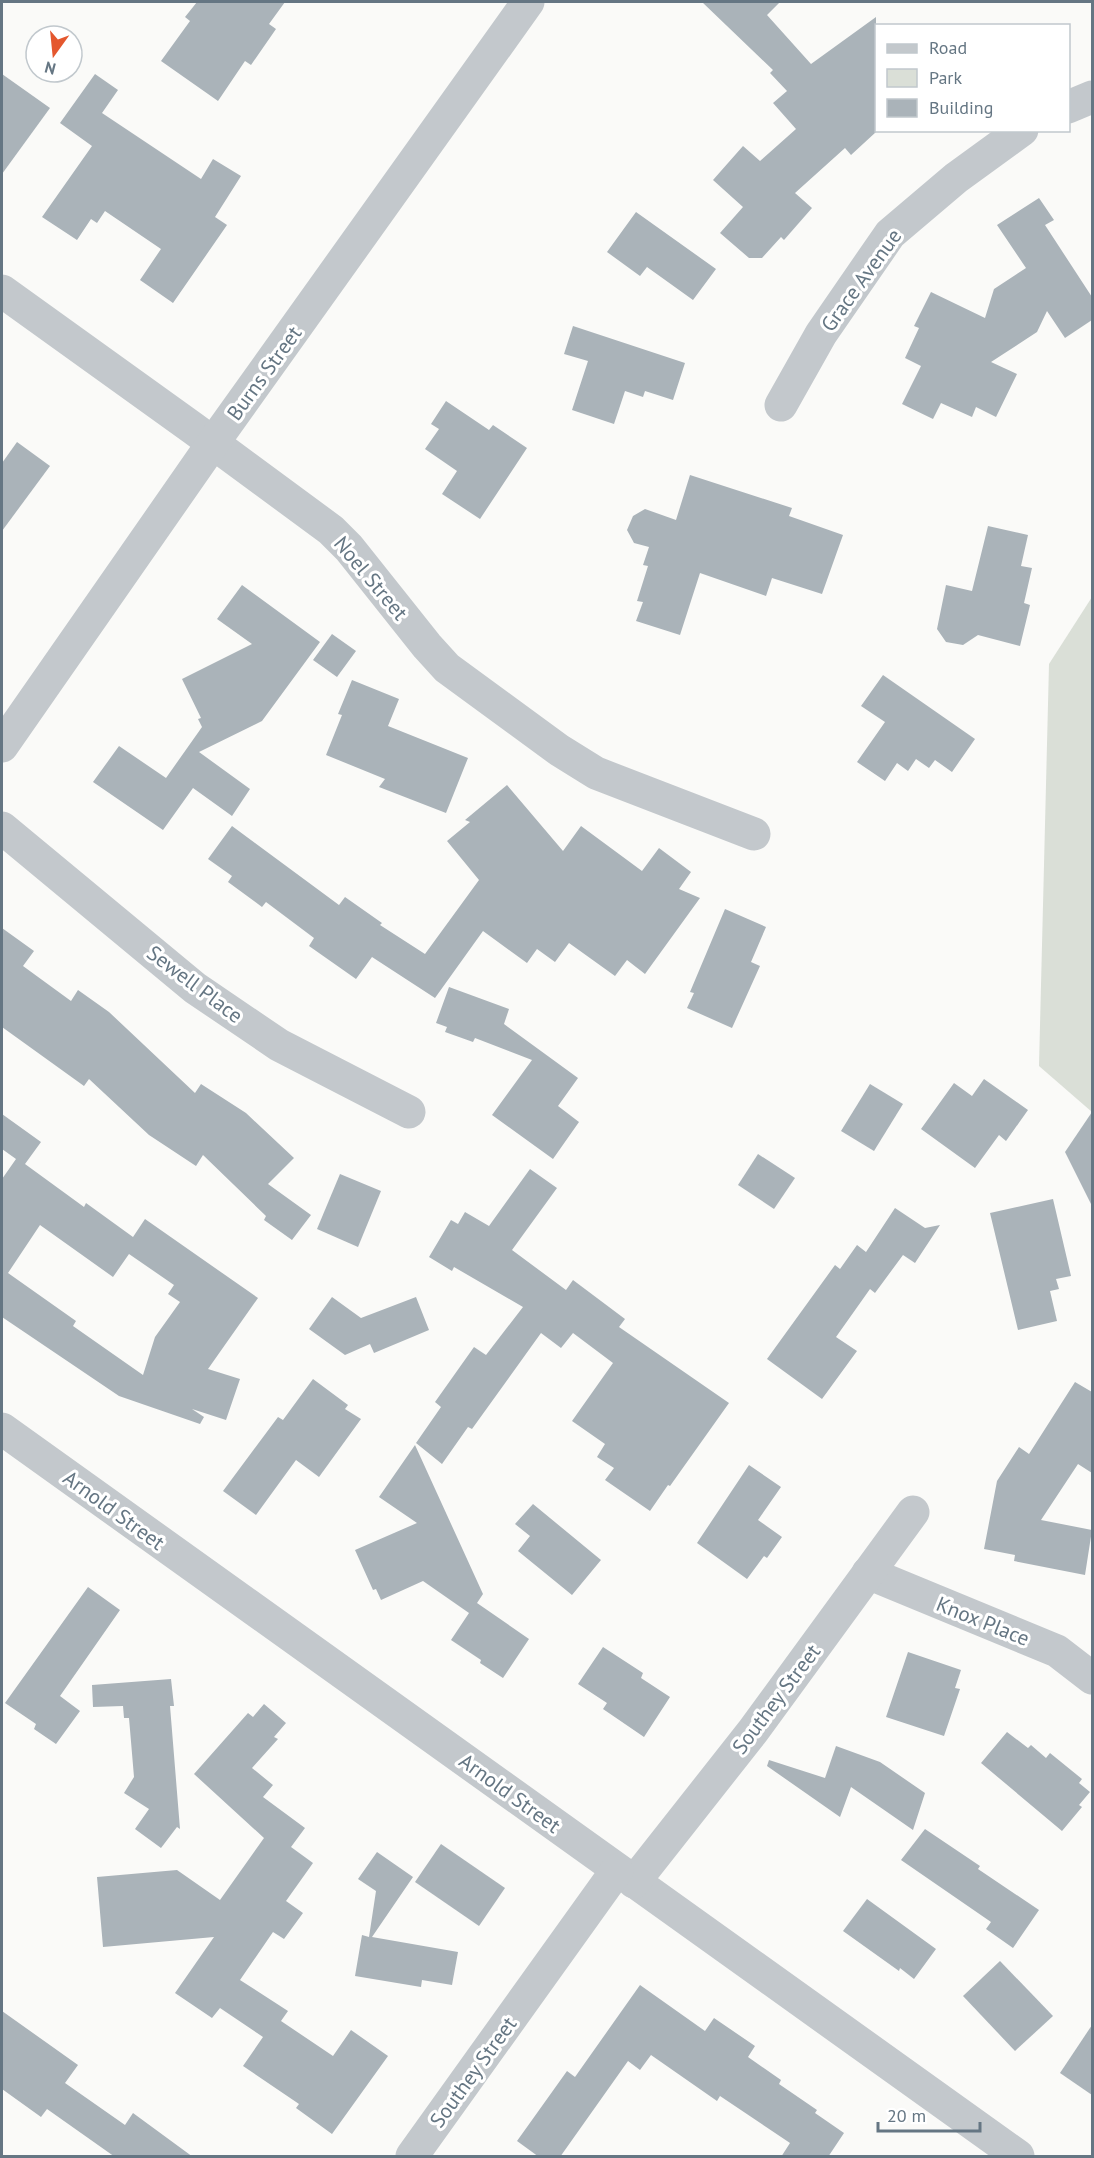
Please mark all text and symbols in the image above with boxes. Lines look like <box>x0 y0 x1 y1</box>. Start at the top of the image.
north arrow <box>24 24 84 84</box>
legend <box>875 24 1070 132</box>
text: Road <box>929 36 967 59</box>
text: N <box>42 57 58 80</box>
text: Park <box>929 66 962 89</box>
text: Building <box>929 96 993 119</box>
street label: Grace Avenue <box>815 223 907 337</box>
street label: Burns Street <box>221 320 307 426</box>
street label: Noel Street <box>328 530 414 626</box>
street label: Sewell Place <box>142 939 248 1029</box>
street label: Arnold Street <box>58 1464 170 1556</box>
street label: Knox Place <box>932 1590 1034 1652</box>
street label: Southey Street <box>726 1639 826 1759</box>
street label: Arnold Street <box>454 1747 566 1839</box>
street label: Southey Street <box>424 2011 522 2133</box>
scale bar <box>878 2095 980 2133</box>
text: 20 m <box>887 2104 926 2127</box>

